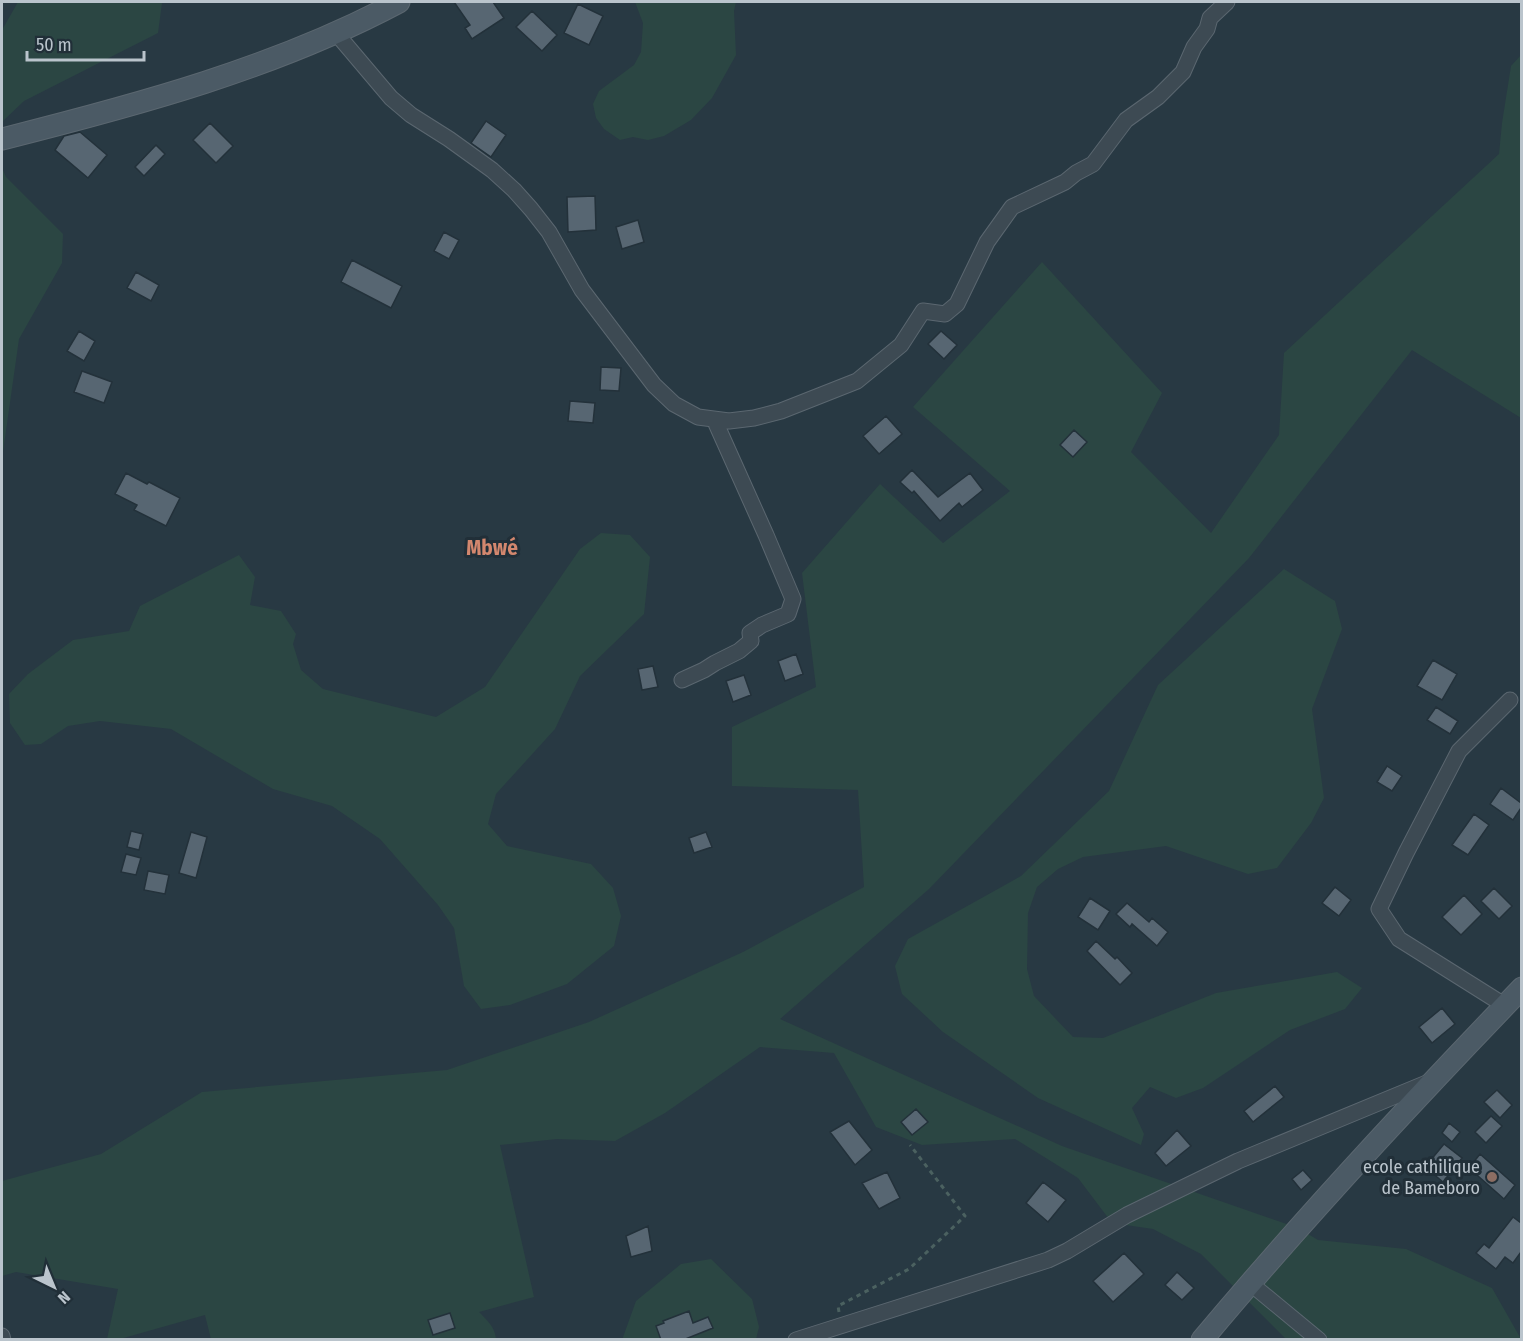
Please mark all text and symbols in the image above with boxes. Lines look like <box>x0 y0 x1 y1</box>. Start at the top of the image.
scale bar <box>27 24 144 62</box>
text: 50 m <box>36 34 72 56</box>
district label: Mbwé <box>466 535 518 561</box>
place label: ecole cathilique de Bameboro <box>1363 1156 1480 1199</box>
marker: ecole cathilique de Bameboro <box>1485 1170 1499 1184</box>
north arrow <box>24 1257 84 1317</box>
text: N <box>54 1287 74 1308</box>

